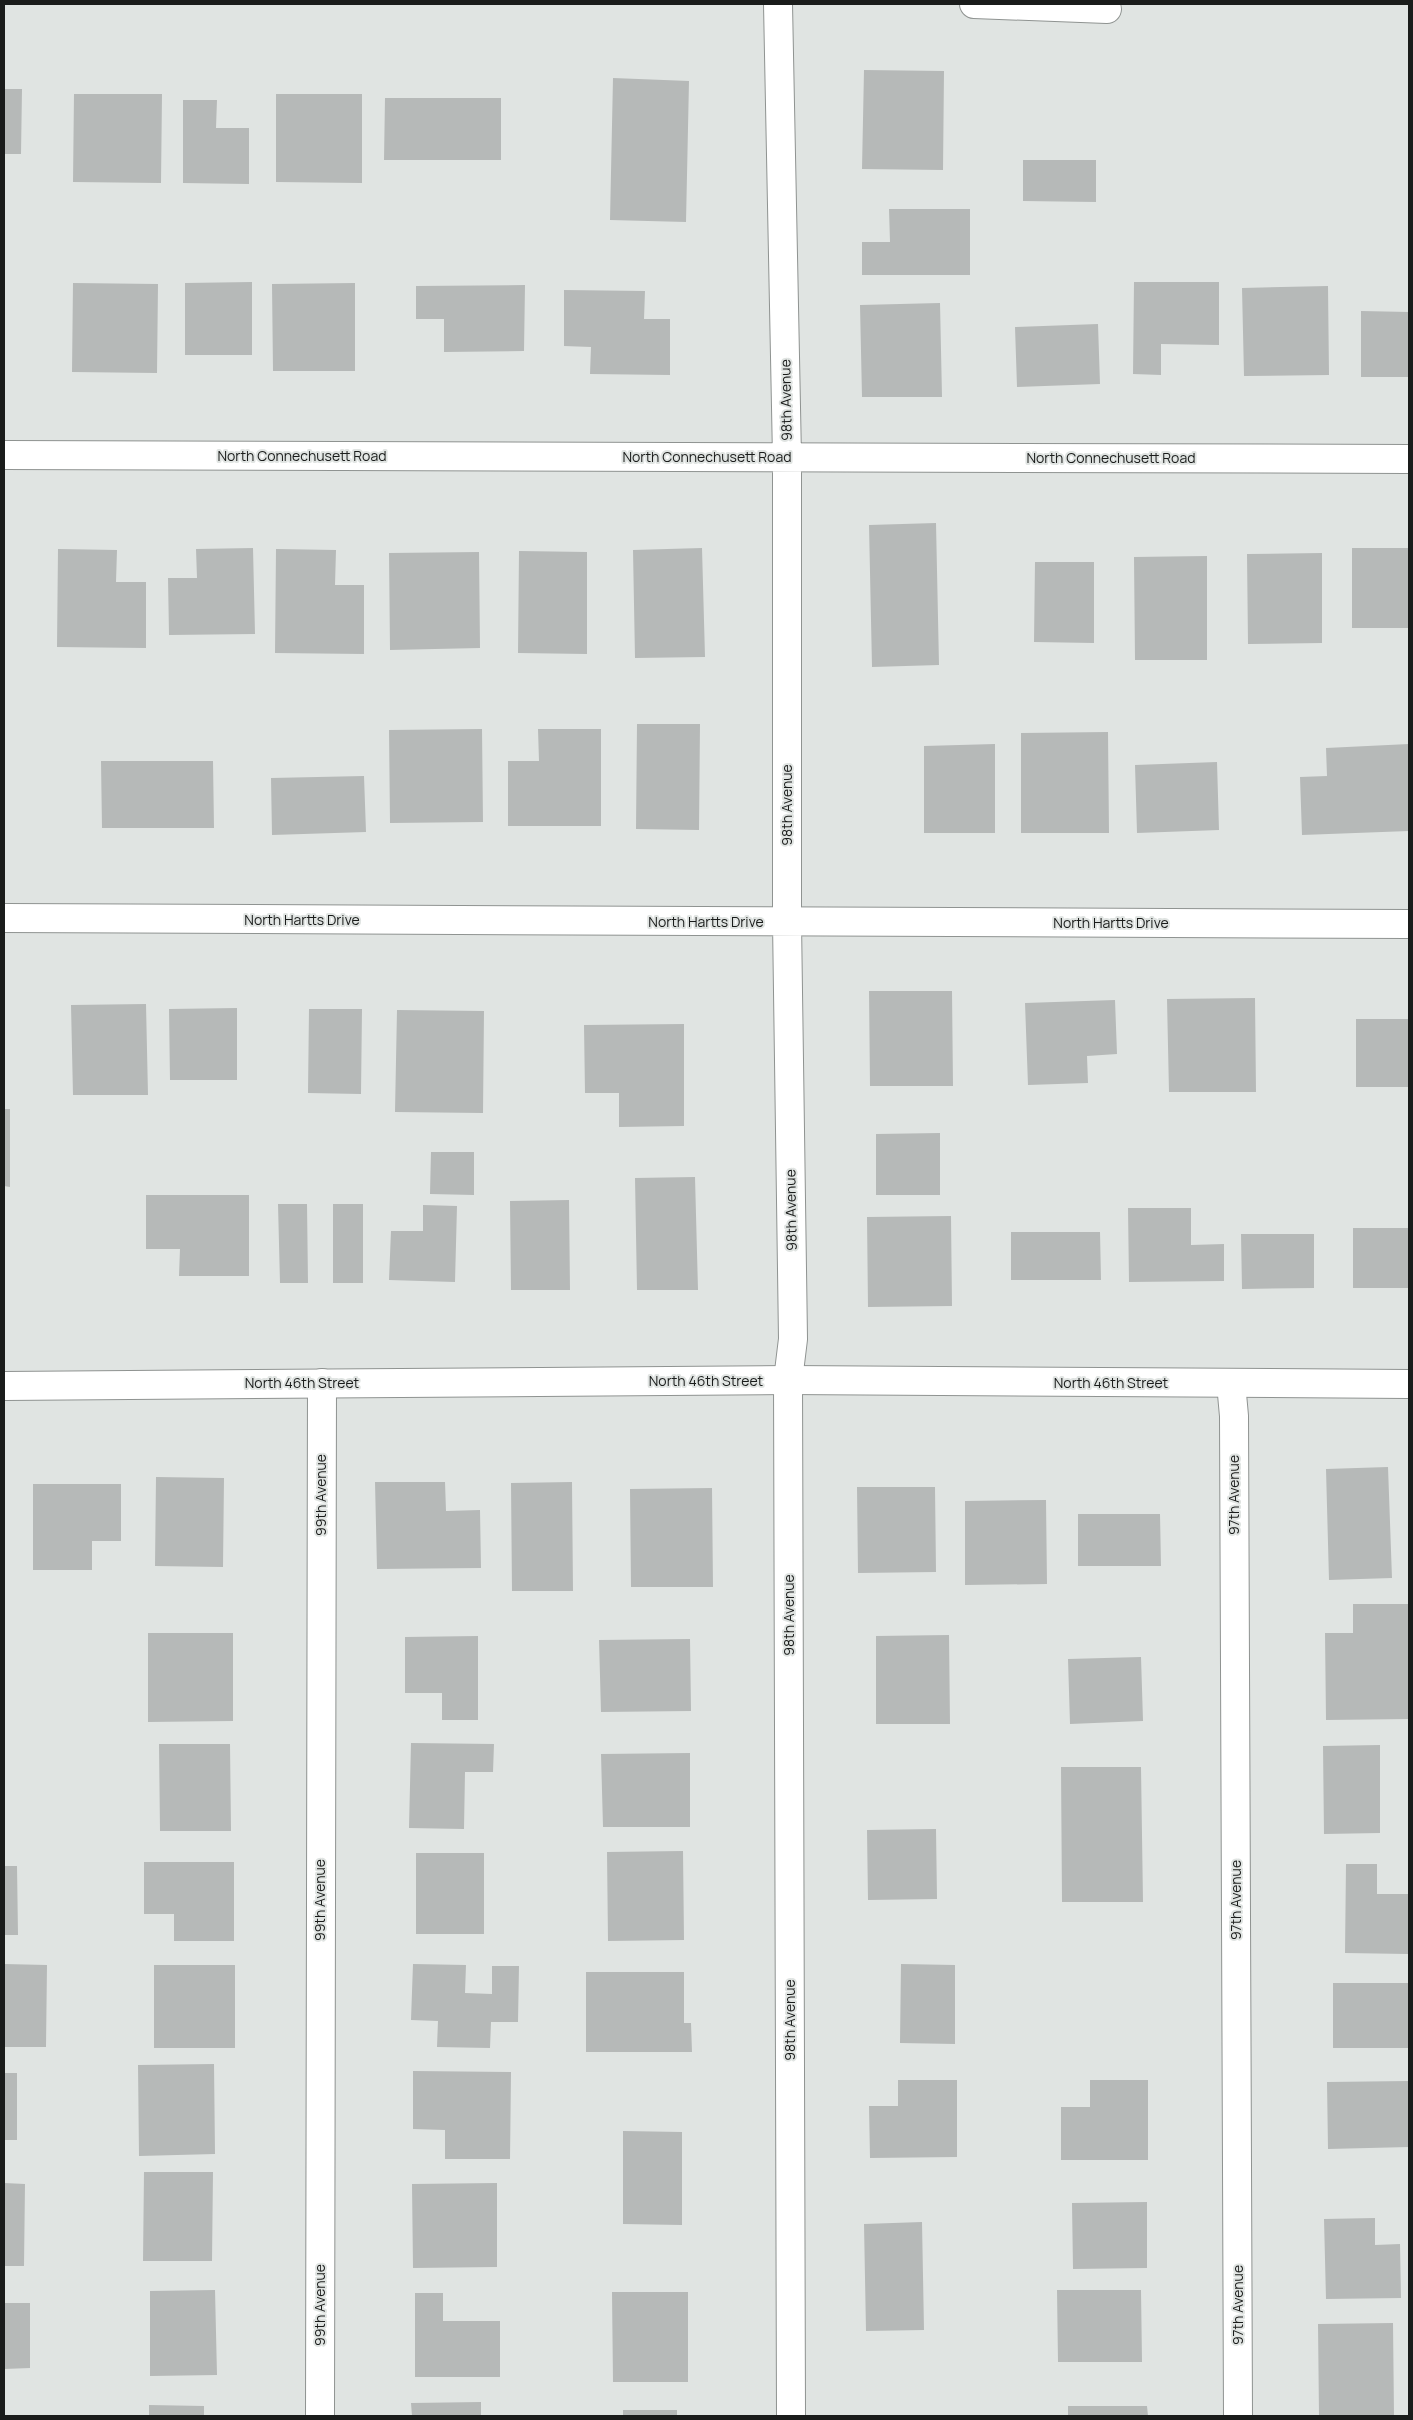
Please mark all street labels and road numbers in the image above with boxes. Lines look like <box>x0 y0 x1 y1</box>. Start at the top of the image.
street label: 98th Avenue <box>775 359 796 441</box>
street label: North Connechusett Road <box>218 446 386 465</box>
street label: North Connechusett Road <box>623 447 791 466</box>
street label: North Connechusett Road <box>1027 448 1195 467</box>
street label: 98th Avenue <box>777 764 796 846</box>
street label: North Hartts Drive <box>244 910 360 929</box>
street label: North Hartts Drive <box>648 912 764 931</box>
street label: North Hartts Drive <box>1053 913 1169 932</box>
street label: 98th Avenue <box>780 1169 801 1251</box>
street label: North 46th Street <box>649 1371 764 1390</box>
street label: North 46th Street <box>245 1373 360 1392</box>
street label: North 46th Street <box>1054 1373 1169 1392</box>
street label: 99th Avenue <box>311 1454 330 1536</box>
street label: 97th Avenue <box>1224 1455 1243 1535</box>
street label: 98th Avenue <box>779 1574 798 1656</box>
street label: 99th Avenue <box>310 1859 329 1941</box>
street label: 97th Avenue <box>1226 1860 1245 1940</box>
street label: 98th Avenue <box>780 1979 799 2061</box>
street label: 99th Avenue <box>310 2264 329 2346</box>
street label: 97th Avenue <box>1228 2265 1247 2345</box>

